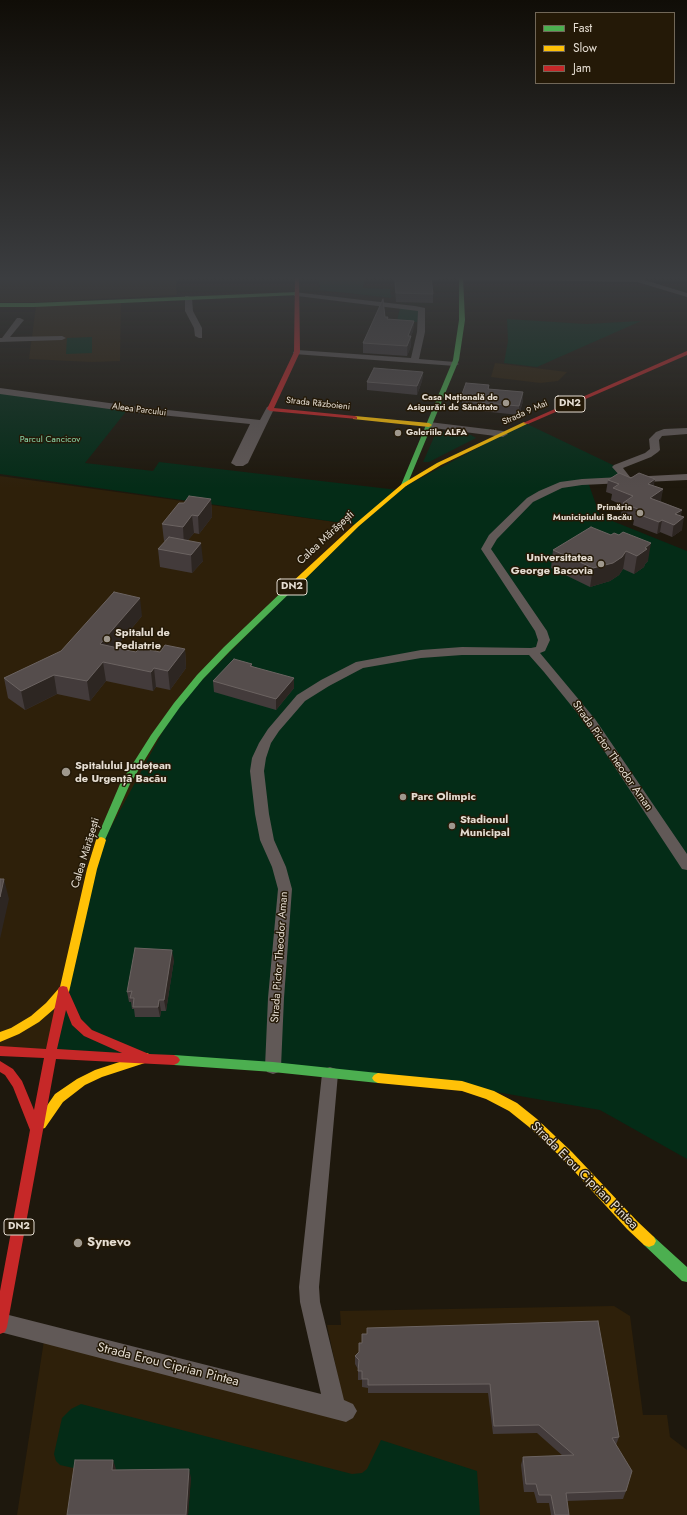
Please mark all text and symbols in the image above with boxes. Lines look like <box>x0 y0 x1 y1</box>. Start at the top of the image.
legend <box>535 12 675 84</box>
text: Fast <box>573 19 592 37</box>
text: Slow <box>573 39 597 57</box>
text: Jam <box>573 59 591 77</box>
place label: Casa Națională de Asigurări de Sănătate <box>407 393 498 414</box>
street label: Strada Războieni <box>285 395 351 413</box>
road number: DN2 <box>555 396 585 412</box>
street label: Strada 9 Mai <box>501 398 549 428</box>
marker: Casa Națională de Asigurări de Sănătate <box>501 398 511 408</box>
street label: Aleea Parcului <box>111 401 167 419</box>
marker: Galeriile ALFA <box>393 428 403 438</box>
place label: Galeriile ALFA <box>406 428 467 438</box>
park label: Parcul Cancicov <box>20 435 80 445</box>
place label: Primăria Municipiului Bacău <box>553 503 632 524</box>
street label: Calea Mărășești <box>295 508 357 568</box>
marker: Primăria Municipiului Bacău <box>635 508 645 518</box>
place label: Universitatea George Bacovia <box>511 551 593 577</box>
marker: Universitatea George Bacovia <box>596 559 606 569</box>
road number: DN2 <box>277 579 307 595</box>
place label: Spitalul de Pediatrie <box>115 626 170 652</box>
marker: Spitalul de Pediatrie <box>102 634 112 644</box>
street label: Strada Pictor Theodor Aman <box>569 698 655 814</box>
place label: Spitalului Județean de Urgență Bacău <box>75 759 171 785</box>
marker: Spitalului Județean de Urgență Bacău <box>60 766 72 778</box>
place label: Parc Olimpic <box>411 790 476 804</box>
marker: Parc Olimpic <box>398 792 408 802</box>
place label: Stadionul Municipal <box>460 813 510 839</box>
street label: Calea Mărășești <box>69 816 103 890</box>
marker: Stadionul Municipal <box>447 821 457 831</box>
street label: Strada Pictor Theodor Aman <box>269 891 291 1023</box>
street label: Strada Erou Ciprian Pintea <box>527 1119 641 1233</box>
road number: DN2 <box>4 1219 34 1235</box>
place label: Synevo <box>87 1235 131 1251</box>
marker: Synevo <box>72 1237 84 1249</box>
street label: Strada Erou Ciprian Pintea <box>95 1340 241 1390</box>

